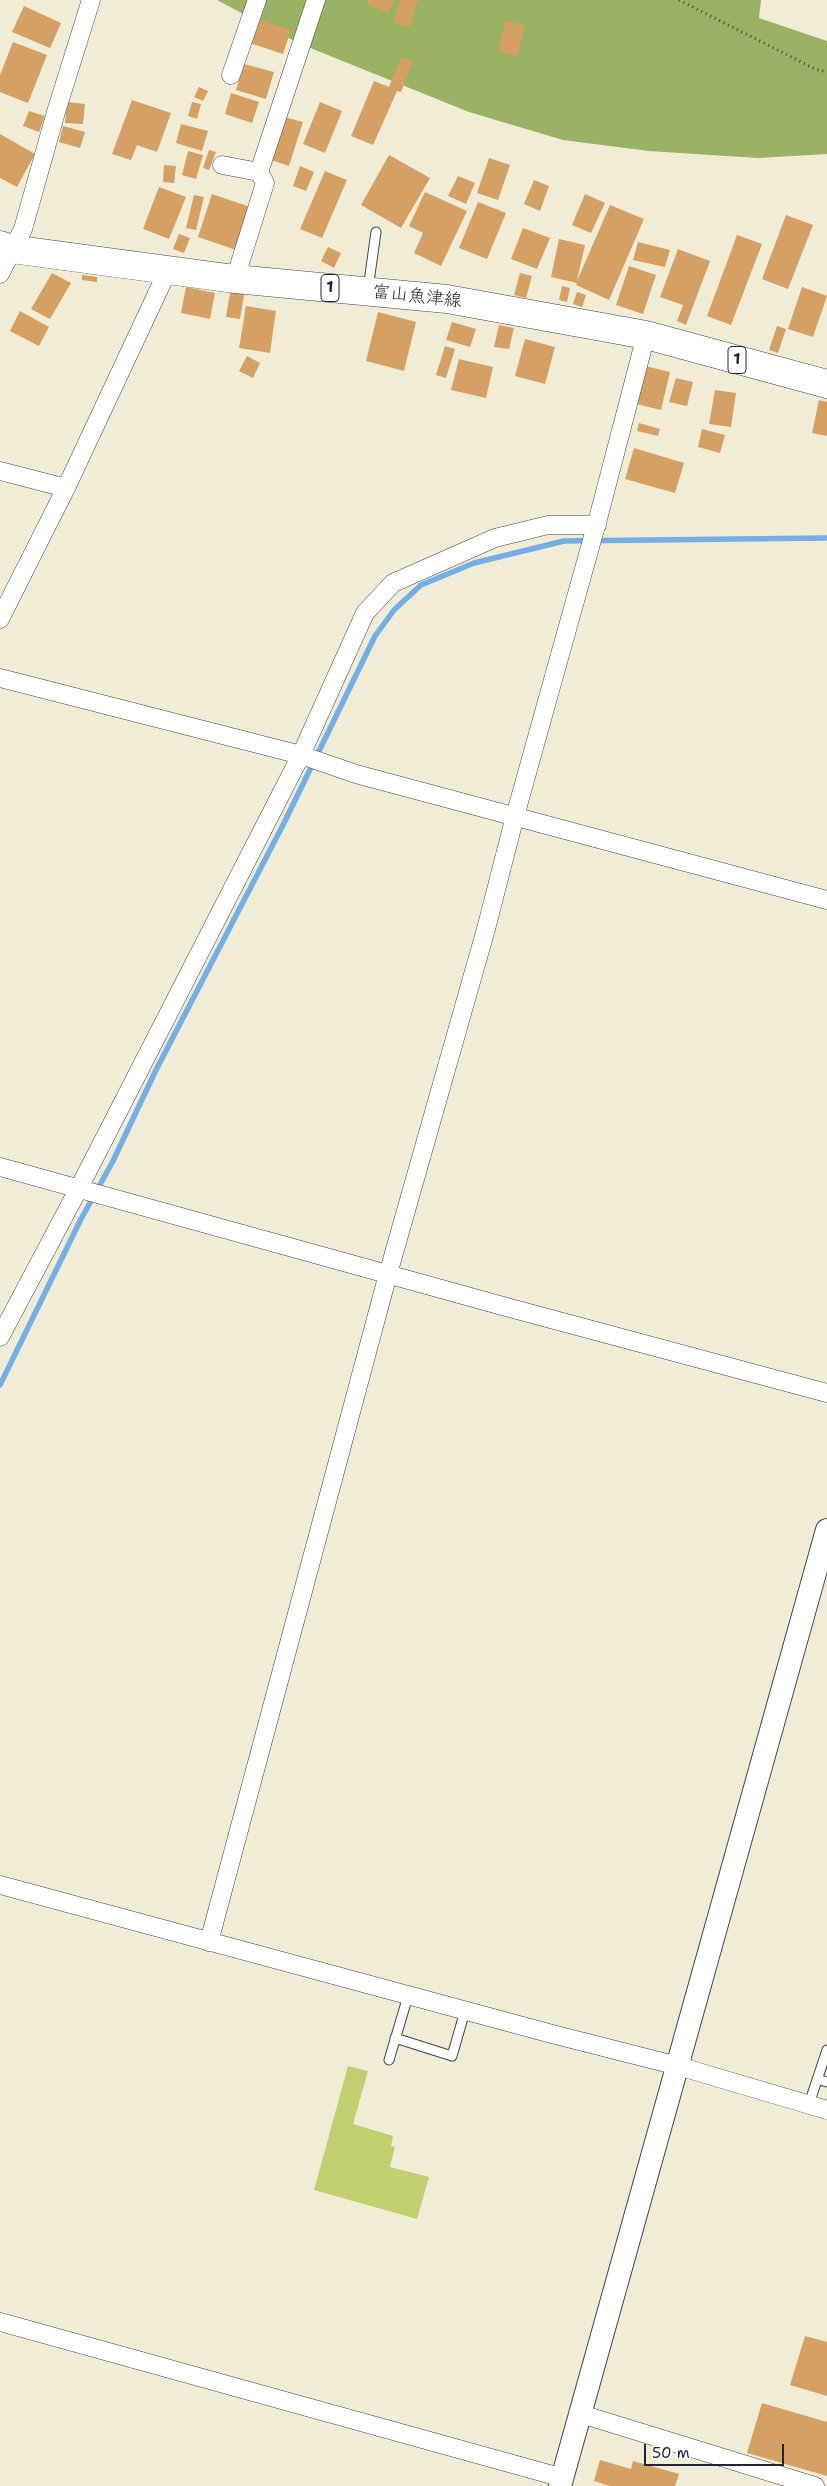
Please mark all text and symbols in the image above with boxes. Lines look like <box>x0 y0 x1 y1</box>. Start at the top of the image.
road number: 1 <box>321 274 339 302</box>
street label: 富山魚津線 <box>371 282 463 312</box>
road number: 1 <box>728 346 746 374</box>
scale bar <box>647 2434 787 2466</box>
text: 50 m <box>652 2443 690 2463</box>

